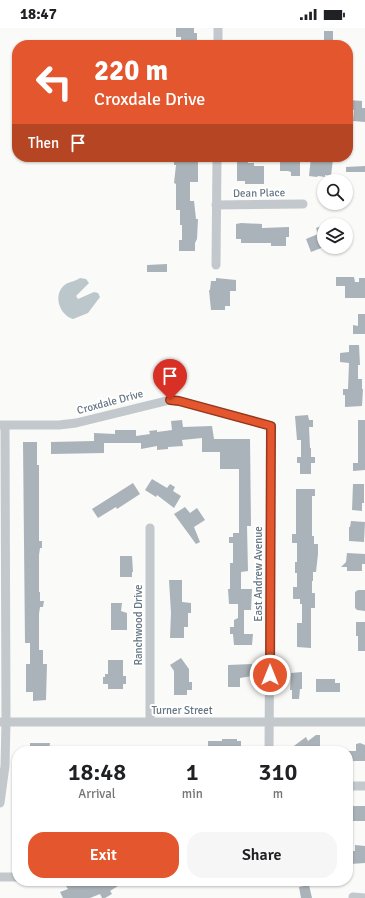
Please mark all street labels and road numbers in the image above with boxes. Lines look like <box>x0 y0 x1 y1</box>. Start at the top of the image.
street label: Dean Place <box>233 186 285 200</box>
street label: Croxdale Drive <box>75 387 145 417</box>
street label: East Andrew Avenue <box>252 526 265 622</box>
street label: Ranchwood Drive <box>132 584 145 666</box>
street label: Turner Street <box>151 704 213 717</box>

